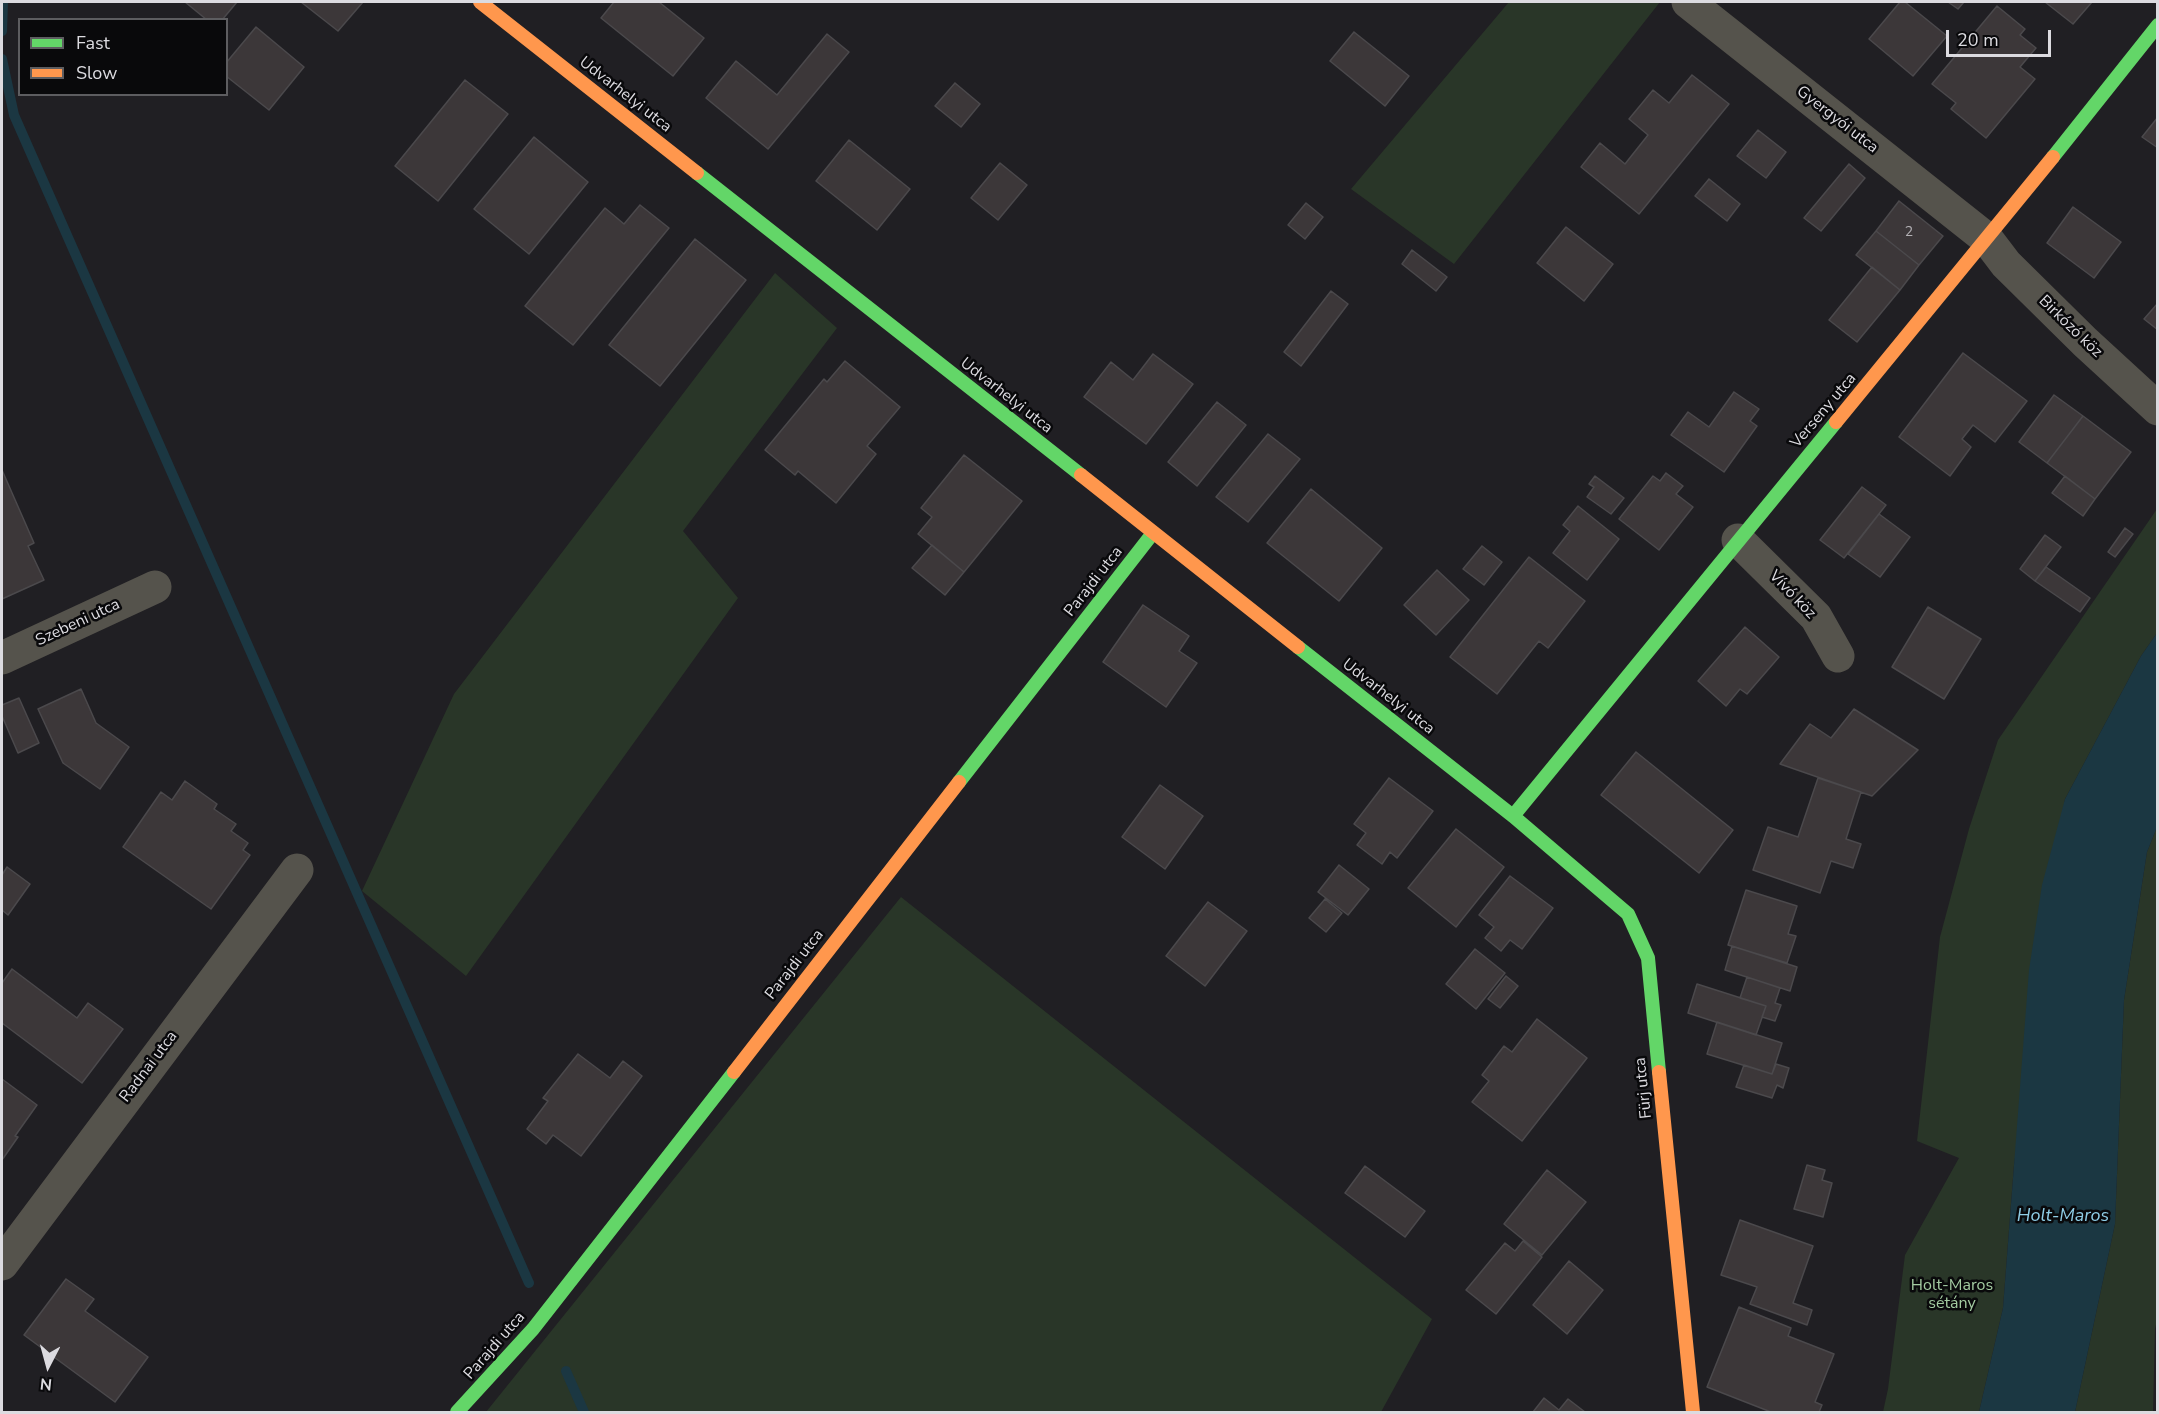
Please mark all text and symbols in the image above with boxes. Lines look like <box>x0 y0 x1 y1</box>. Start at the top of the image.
legend <box>18 18 228 96</box>
scale bar <box>1949 18 2054 56</box>
text: 20 m <box>1957 28 1999 52</box>
text: Fast <box>76 31 110 55</box>
street label: Udvarhelyi utca <box>575 53 675 137</box>
text: Slow <box>76 61 117 85</box>
street label: Gyergyói utca <box>1792 82 1882 158</box>
house number: 2 <box>1905 225 1913 241</box>
street label: Birkózó köz <box>2034 292 2106 362</box>
street label: Udvarhelyi utca <box>956 354 1056 438</box>
street label: Verseny utca <box>1787 370 1861 452</box>
street label: Parajdi utca <box>1061 543 1127 621</box>
street label: Vívó köz <box>1764 567 1820 623</box>
street label: Szebeni utca <box>33 595 123 651</box>
street label: Udvarhelyi utca <box>1338 655 1438 739</box>
street label: Parajdi utca <box>762 926 828 1004</box>
street label: Radnai utca <box>116 1028 182 1106</box>
street label: Fürj utca <box>1631 1056 1657 1120</box>
water label: Holt-Maros <box>2017 1206 2109 1228</box>
park label: Holt-Maros sétány <box>1911 1276 1993 1314</box>
street label: Parajdi utca <box>460 1308 530 1384</box>
north arrow <box>18 1336 78 1396</box>
text: N <box>39 1372 53 1395</box>

